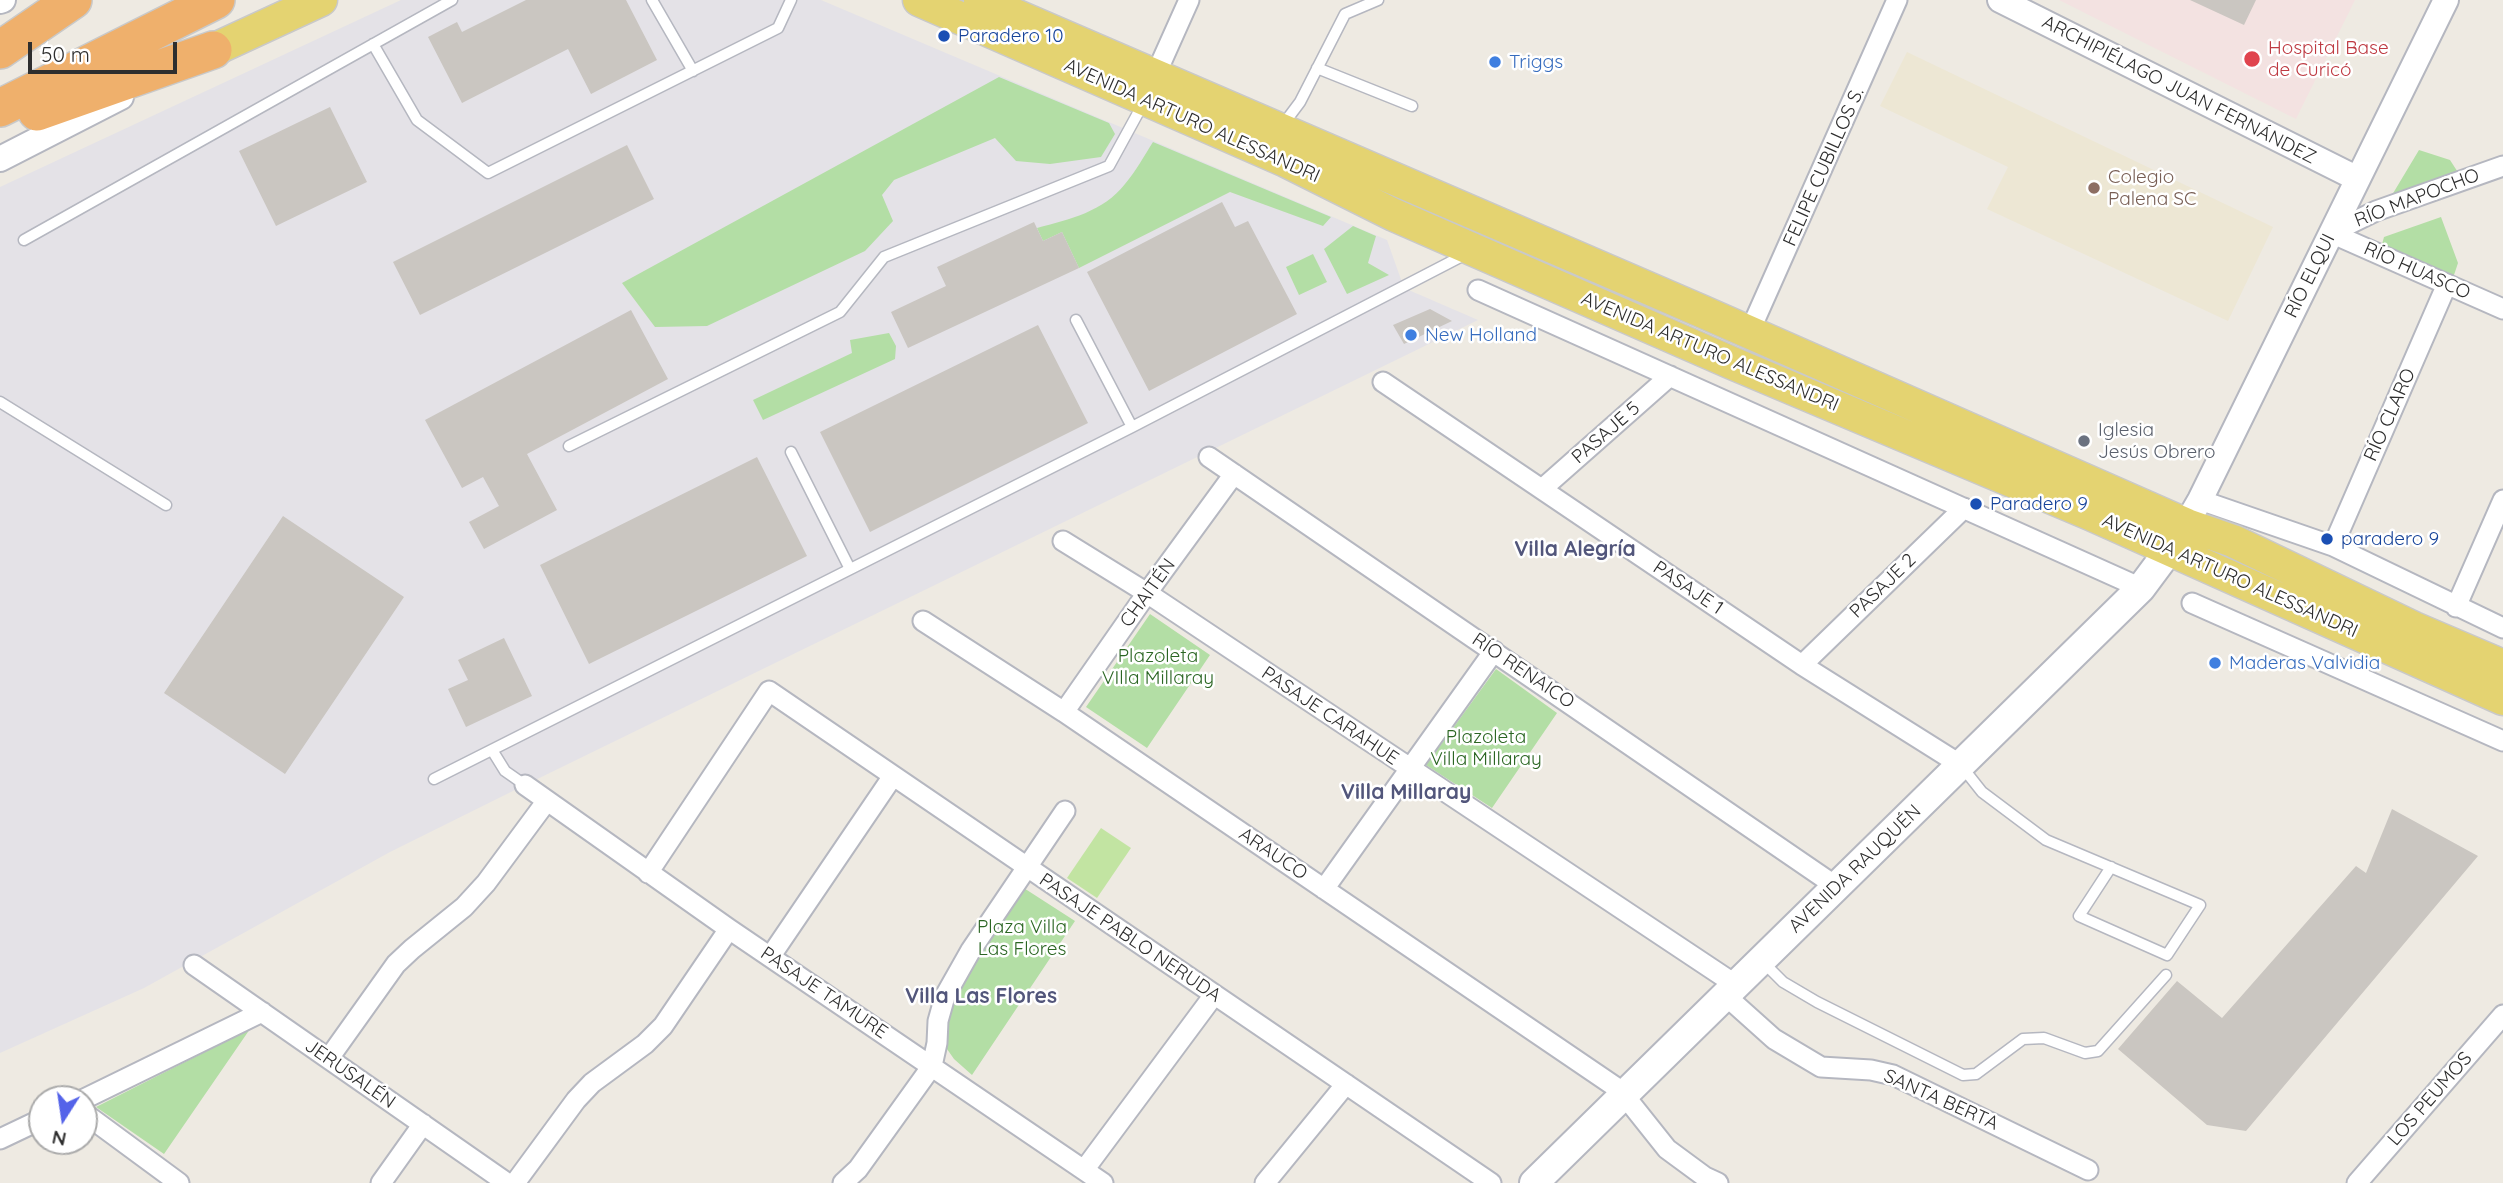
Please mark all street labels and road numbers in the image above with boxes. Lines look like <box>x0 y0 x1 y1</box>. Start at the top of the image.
street label: ARCHIPIÉLAGO JUAN FERNÁNDEZ <box>2038 11 2320 169</box>
street label: AVENIDA ARTURO ALESSANDRI <box>1061 54 1323 188</box>
street label: FELIPE CUBILLOS S. <box>1779 84 1869 250</box>
street label: RÍO MAPOCHO <box>2351 164 2483 232</box>
street label: RÍO ELQUI <box>2280 230 2340 322</box>
street label: RÍO HUASCO <box>2360 237 2474 305</box>
street label: AVENIDA ARTURO ALESSANDRI <box>1578 287 1842 417</box>
street label: RÍO CLARO <box>2359 365 2421 465</box>
street label: PASAJE 5 <box>1567 397 1645 469</box>
street label: AVENIDA ARTURO ALESSANDRI <box>2099 509 2361 643</box>
street label: PASAJE 2 <box>1845 549 1921 623</box>
street label: CHAITÉN <box>1115 554 1181 632</box>
street label: PASAJE 1 <box>1649 556 1727 620</box>
street label: RÍO RENAICO <box>1467 628 1579 714</box>
street label: PASAJE CARAHUE <box>1257 662 1403 770</box>
street label: AVENIDA RAUQUÉN <box>1784 800 1926 938</box>
street label: ARAUCO <box>1234 823 1312 885</box>
street label: PASAJE PABLO NERUDA <box>1035 869 1225 1007</box>
street label: PASAJE TAMURE <box>756 942 892 1044</box>
street label: JERUSALÉN <box>300 1034 400 1114</box>
street label: LOS PEUMOS <box>2383 1047 2477 1151</box>
street label: SANTA BERTA <box>1880 1065 2002 1135</box>

